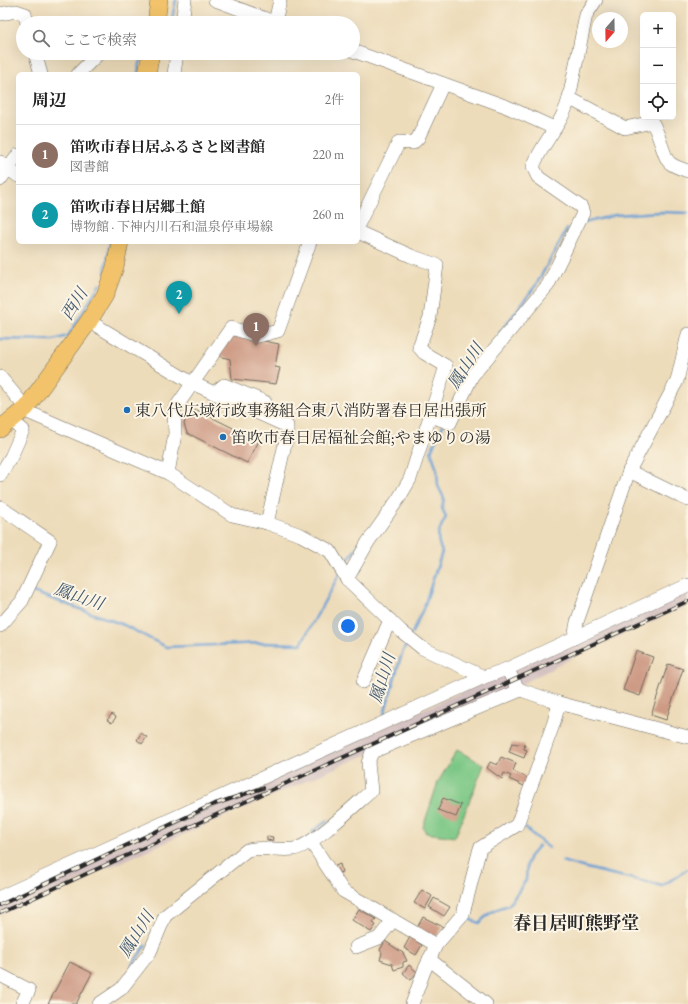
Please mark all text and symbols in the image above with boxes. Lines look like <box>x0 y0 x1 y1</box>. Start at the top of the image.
north arrow <box>592 12 628 48</box>
map controls <box>640 12 676 120</box>
button: + <box>640 12 676 48</box>
search box <box>16 16 360 60</box>
icon: search <box>30 27 52 49</box>
text: ここで検索 <box>62 30 137 49</box>
button: − <box>640 48 676 84</box>
button: locate <box>640 84 676 120</box>
text: 周辺 <box>32 89 66 111</box>
text: 2件 <box>325 91 344 108</box>
text: 笛吹市春日居ふるさと図書館 <box>70 137 265 156</box>
text: 1 <box>42 146 48 163</box>
text: 220 m <box>313 146 344 163</box>
text: 図書館 <box>70 158 109 175</box>
text: 笛吹市春日居郷土館 <box>70 197 205 216</box>
text: 2 <box>42 206 48 223</box>
text: 260 m <box>313 206 344 223</box>
text: 博物館 · 下神内川石和温泉停車場線 <box>70 218 273 235</box>
pin: 2 <box>166 281 192 314</box>
water label: 西川 <box>56 282 93 324</box>
pin: 1 <box>243 313 269 346</box>
water label: 鳳山川 <box>442 337 489 393</box>
place label: 東八代広域行政事務組合東八消防署春日居出張所 <box>135 400 487 421</box>
marker: 東八代広域行政事務組合東八消防署春日居出張所 <box>122 405 132 415</box>
place label: 笛吹市春日居福祉会館;やまゆりの湯 <box>231 427 491 448</box>
marker: 笛吹市春日居福祉会館;やまゆりの湯 <box>218 432 228 442</box>
water label: 鳳山川 <box>51 577 109 615</box>
your location <box>338 616 358 636</box>
water label: 鳳山川 <box>364 648 401 706</box>
water label: 鳳山川 <box>113 905 160 961</box>
district label: 春日居町熊野堂 <box>513 911 639 934</box>

